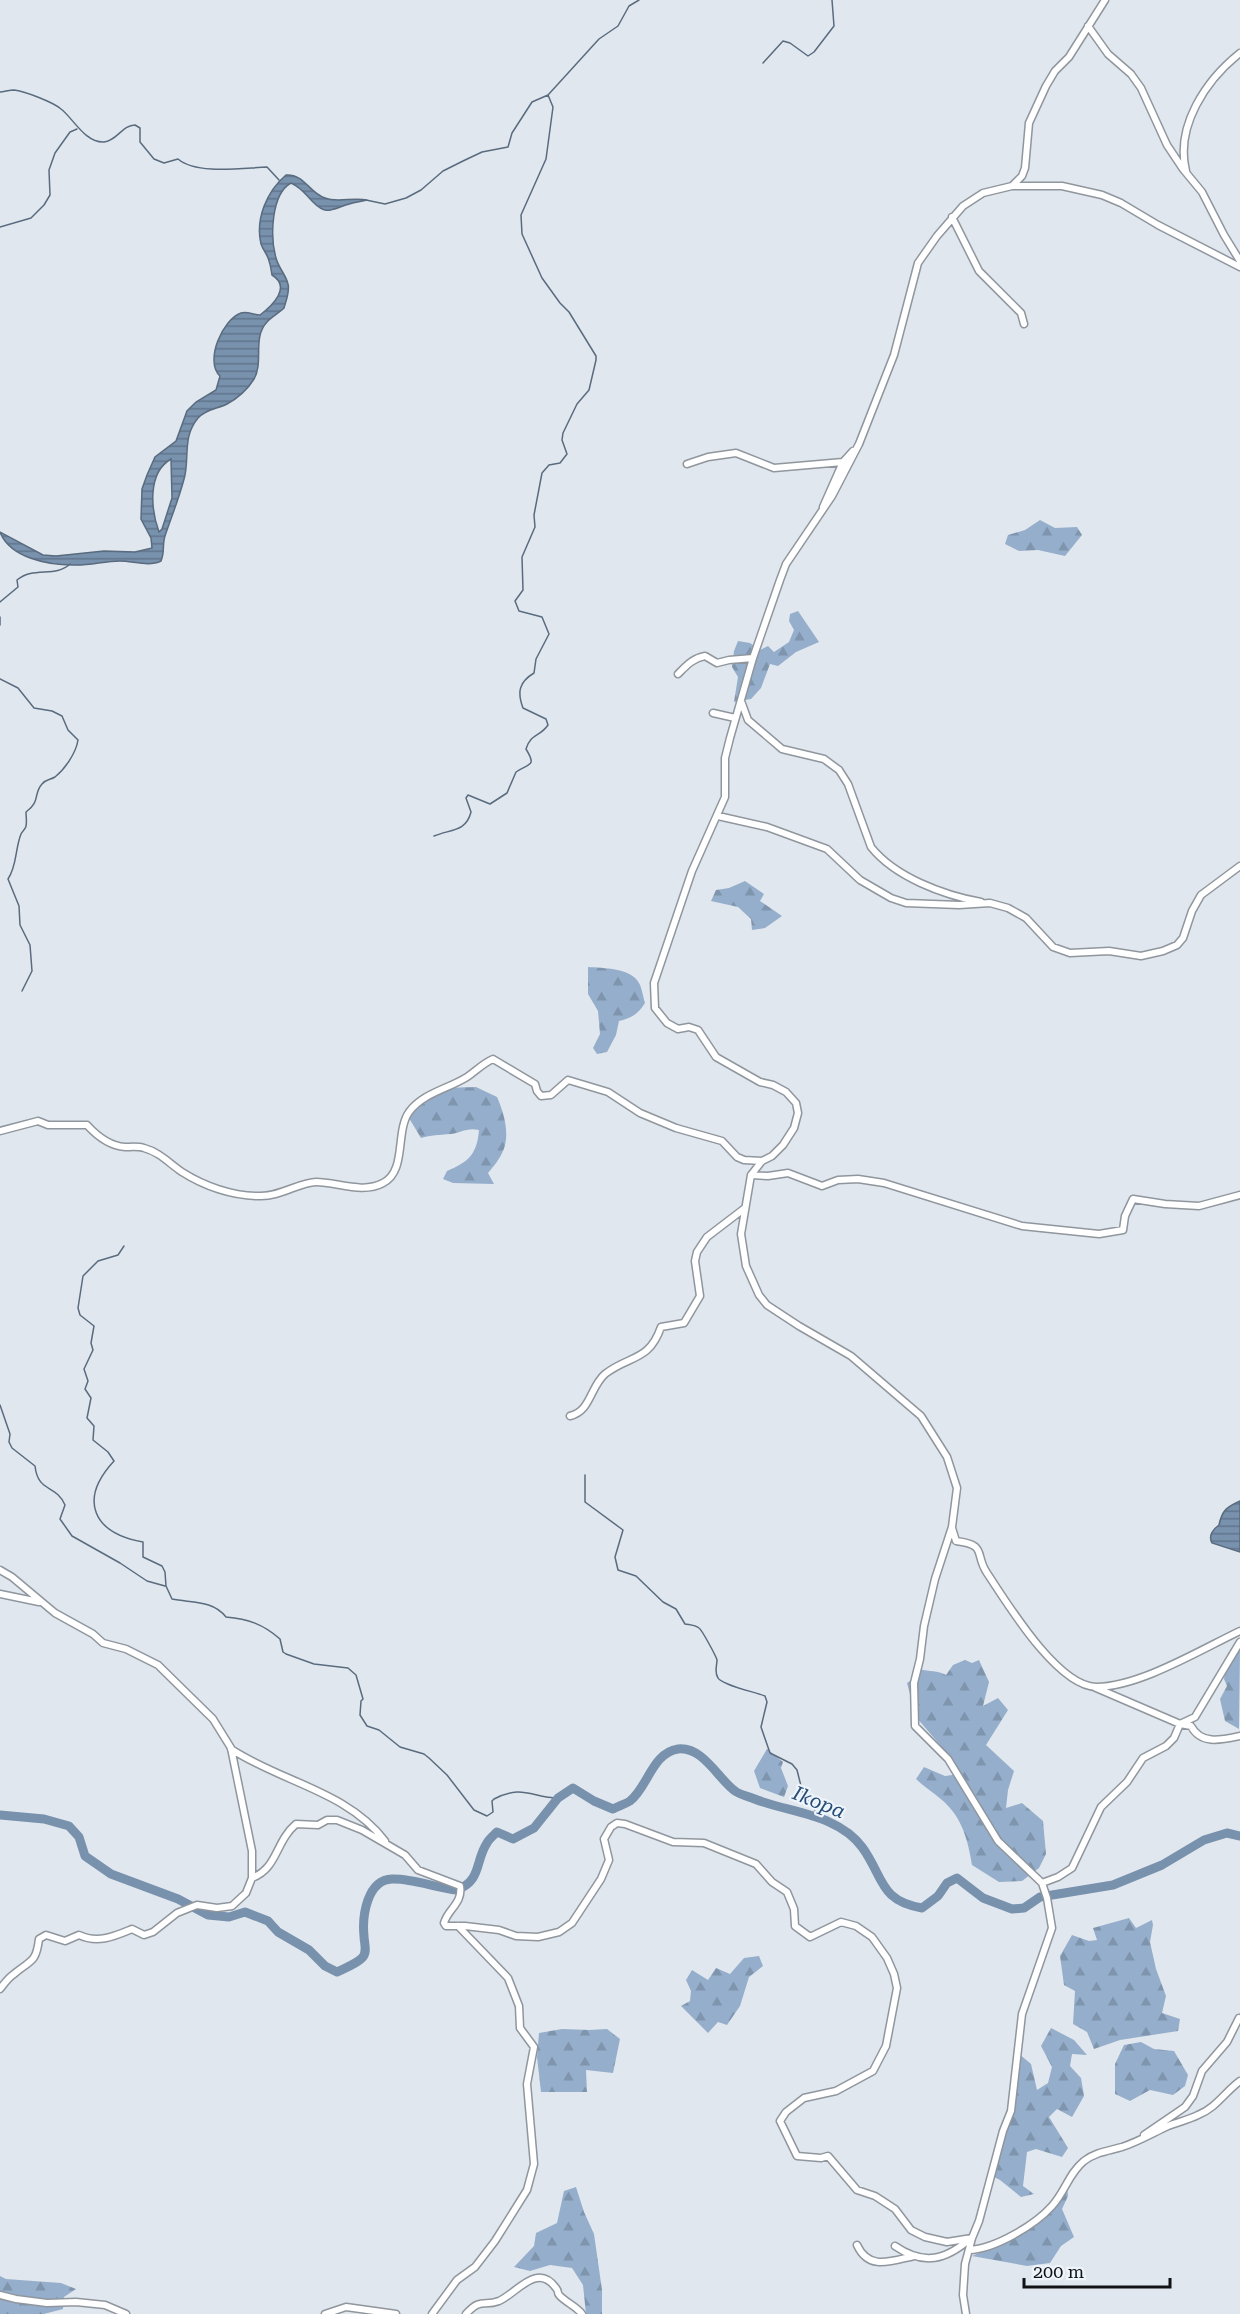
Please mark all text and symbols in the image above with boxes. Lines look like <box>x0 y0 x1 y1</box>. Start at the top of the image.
water label: Ikopa <box>788 1780 849 1823</box>
scale bar <box>1024 2251 1170 2289</box>
text: 200 m <box>1033 2261 1084 2282</box>

